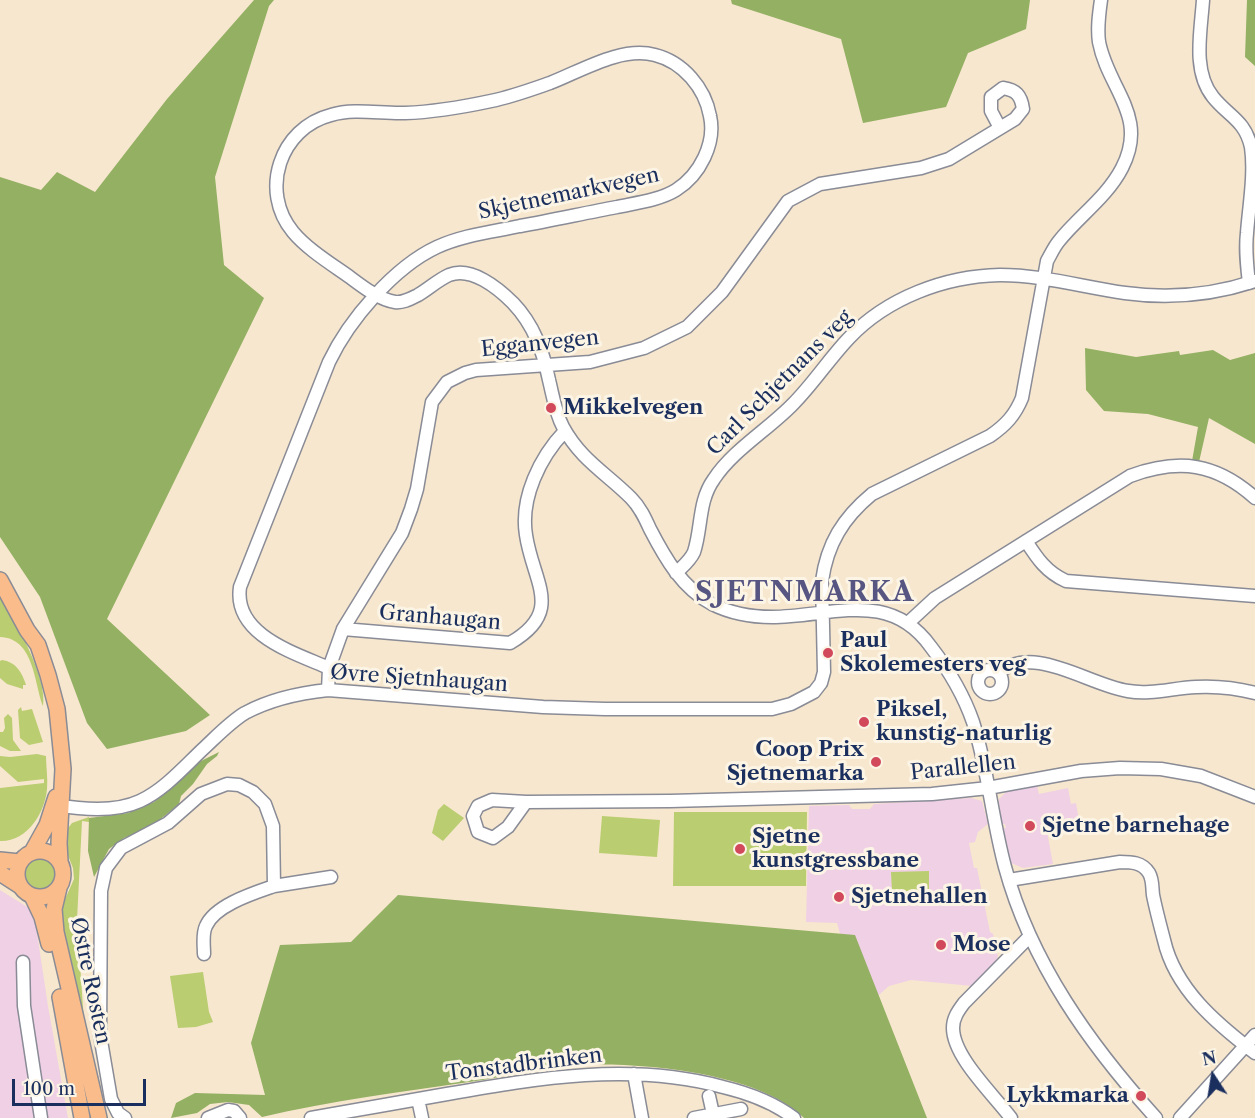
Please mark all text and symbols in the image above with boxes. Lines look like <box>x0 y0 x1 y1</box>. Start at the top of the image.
street label: Skjetnemarkvegen <box>476 163 662 225</box>
street label: Carl Schjetnans veg <box>702 305 858 461</box>
street label: Egganvegen <box>480 325 600 363</box>
place label: Mikkelvegen <box>563 395 703 421</box>
marker: Mikkelvegen <box>544 401 558 415</box>
district label: SJETNMARKA <box>695 577 915 609</box>
street label: Granhaugan <box>378 600 502 636</box>
place label: Paul Skolemesters veg <box>840 628 1026 678</box>
marker: Paul Skolemesters veg <box>821 646 835 660</box>
street label: Øvre Sjetnhaugan <box>329 660 509 698</box>
place label: Piksel, kunstig-naturlig <box>876 697 1051 747</box>
marker: Piksel, kunstig-naturlig <box>857 715 871 729</box>
place label: Coop Prix Sjetnemarka <box>727 737 864 787</box>
street label: Parallellen <box>909 750 1017 786</box>
marker: Coop Prix Sjetnemarka <box>869 755 883 769</box>
place label: Sjetne barnehage <box>1042 813 1230 839</box>
marker: Sjetne barnehage <box>1023 819 1037 833</box>
place label: Sjetne kunstgressbane <box>752 824 919 874</box>
marker: Sjetne kunstgressbane <box>733 842 747 856</box>
place label: Sjetnehallen <box>851 884 988 910</box>
marker: Sjetnehallen <box>832 890 846 904</box>
street label: Østre Rosten <box>64 915 116 1047</box>
place label: Mose <box>953 932 1010 958</box>
marker: Mose <box>934 938 948 952</box>
street label: Tonstadbrinken <box>444 1043 604 1087</box>
north arrow <box>1183 1046 1243 1106</box>
text: N <box>1200 1047 1218 1070</box>
scale bar <box>15 1067 148 1105</box>
text: 100 m <box>23 1078 75 1100</box>
place label: Lykkmarka <box>1006 1083 1129 1109</box>
marker: Lykkmarka <box>1134 1089 1148 1103</box>

